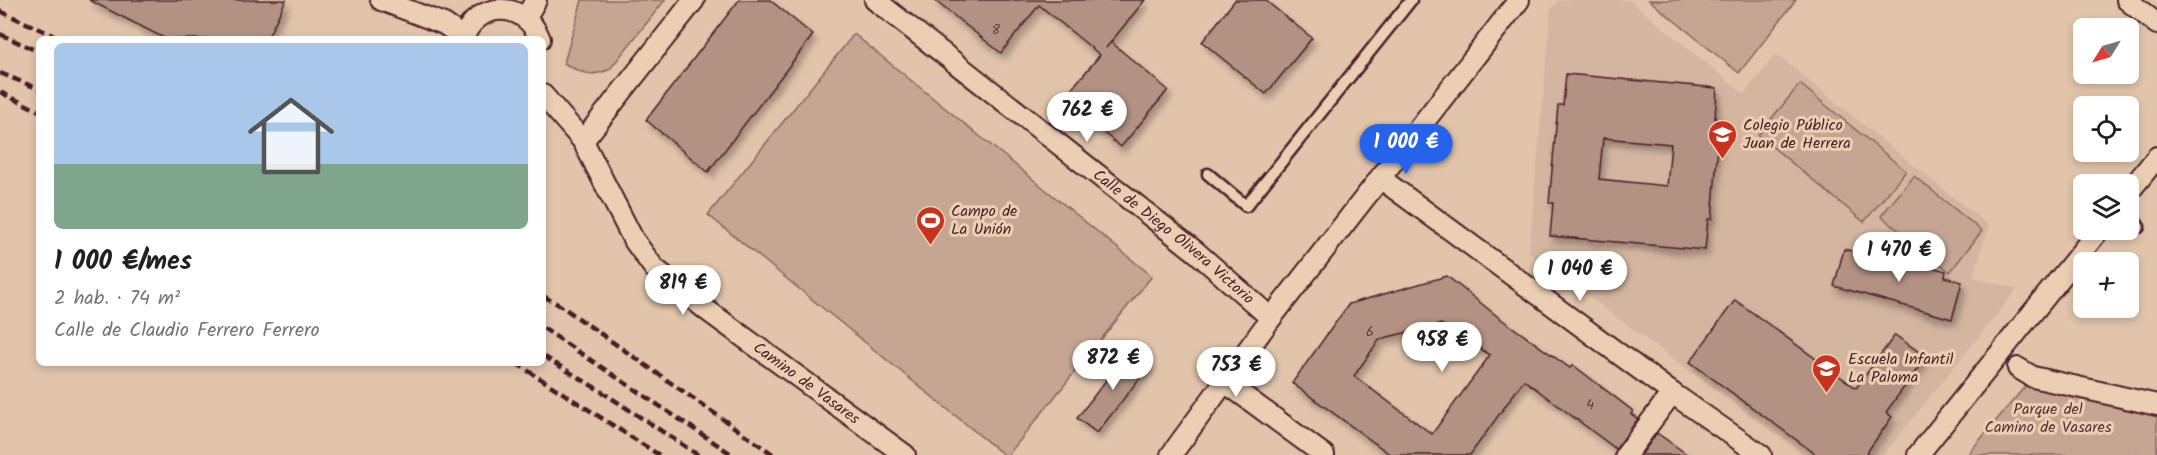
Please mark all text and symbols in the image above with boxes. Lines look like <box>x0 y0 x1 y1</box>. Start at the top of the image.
north arrow <box>2073 18 2139 84</box>
map controls <box>2073 18 2139 318</box>
house number: 8 <box>992 19 1001 41</box>
icon: home <box>237 82 345 190</box>
pin: 762 € <box>1045 92 1129 143</box>
text: 762 € <box>1061 95 1113 127</box>
button: locate <box>2073 96 2139 162</box>
place label: Colegio Público Juan de Herrera <box>1743 113 1851 156</box>
school or university icon: Colegio Público Juan de Herrera <box>1706 118 1738 160</box>
pin: 1 000 € <box>1351 124 1461 175</box>
text: 1 000 € <box>1374 127 1438 159</box>
street label: Calle de Diego Olivera Victorio <box>1087 163 1260 310</box>
button: layers <box>2073 174 2139 240</box>
place label: Campo de La Unión <box>951 199 1017 242</box>
sports icon: Campo de La Unión <box>914 204 946 246</box>
pin: 1 470 € <box>1844 232 1954 283</box>
text: 1 470 € <box>1867 235 1931 267</box>
text: 1 000 €/mes <box>54 241 192 283</box>
pin: 1 040 € <box>1525 251 1635 302</box>
button: + <box>2073 252 2139 318</box>
text: 1 040 € <box>1547 254 1613 286</box>
pin: 819 € <box>641 265 725 316</box>
text: 819 € <box>659 268 707 300</box>
text: 2 hab. · 74 m² <box>54 283 180 315</box>
text: Calle de Claudio Ferrero Ferrero <box>54 315 320 347</box>
house number: 6 <box>1366 321 1374 343</box>
pin: 958 € <box>1400 322 1484 373</box>
text: 958 € <box>1416 325 1468 357</box>
street label: Camino de Vasares <box>748 335 866 431</box>
pin: 872 € <box>1071 340 1155 391</box>
text: 872 € <box>1086 343 1140 375</box>
pin: 753 € <box>1194 347 1278 398</box>
place label: Escuela Infantil La Paloma <box>1848 347 1954 390</box>
text: 753 € <box>1211 350 1261 382</box>
school or university icon: Escuela Infantil La Paloma <box>1811 352 1843 394</box>
house number: 4 <box>1586 394 1594 416</box>
park label: Parque del Camino de Vasares <box>1984 397 2112 440</box>

